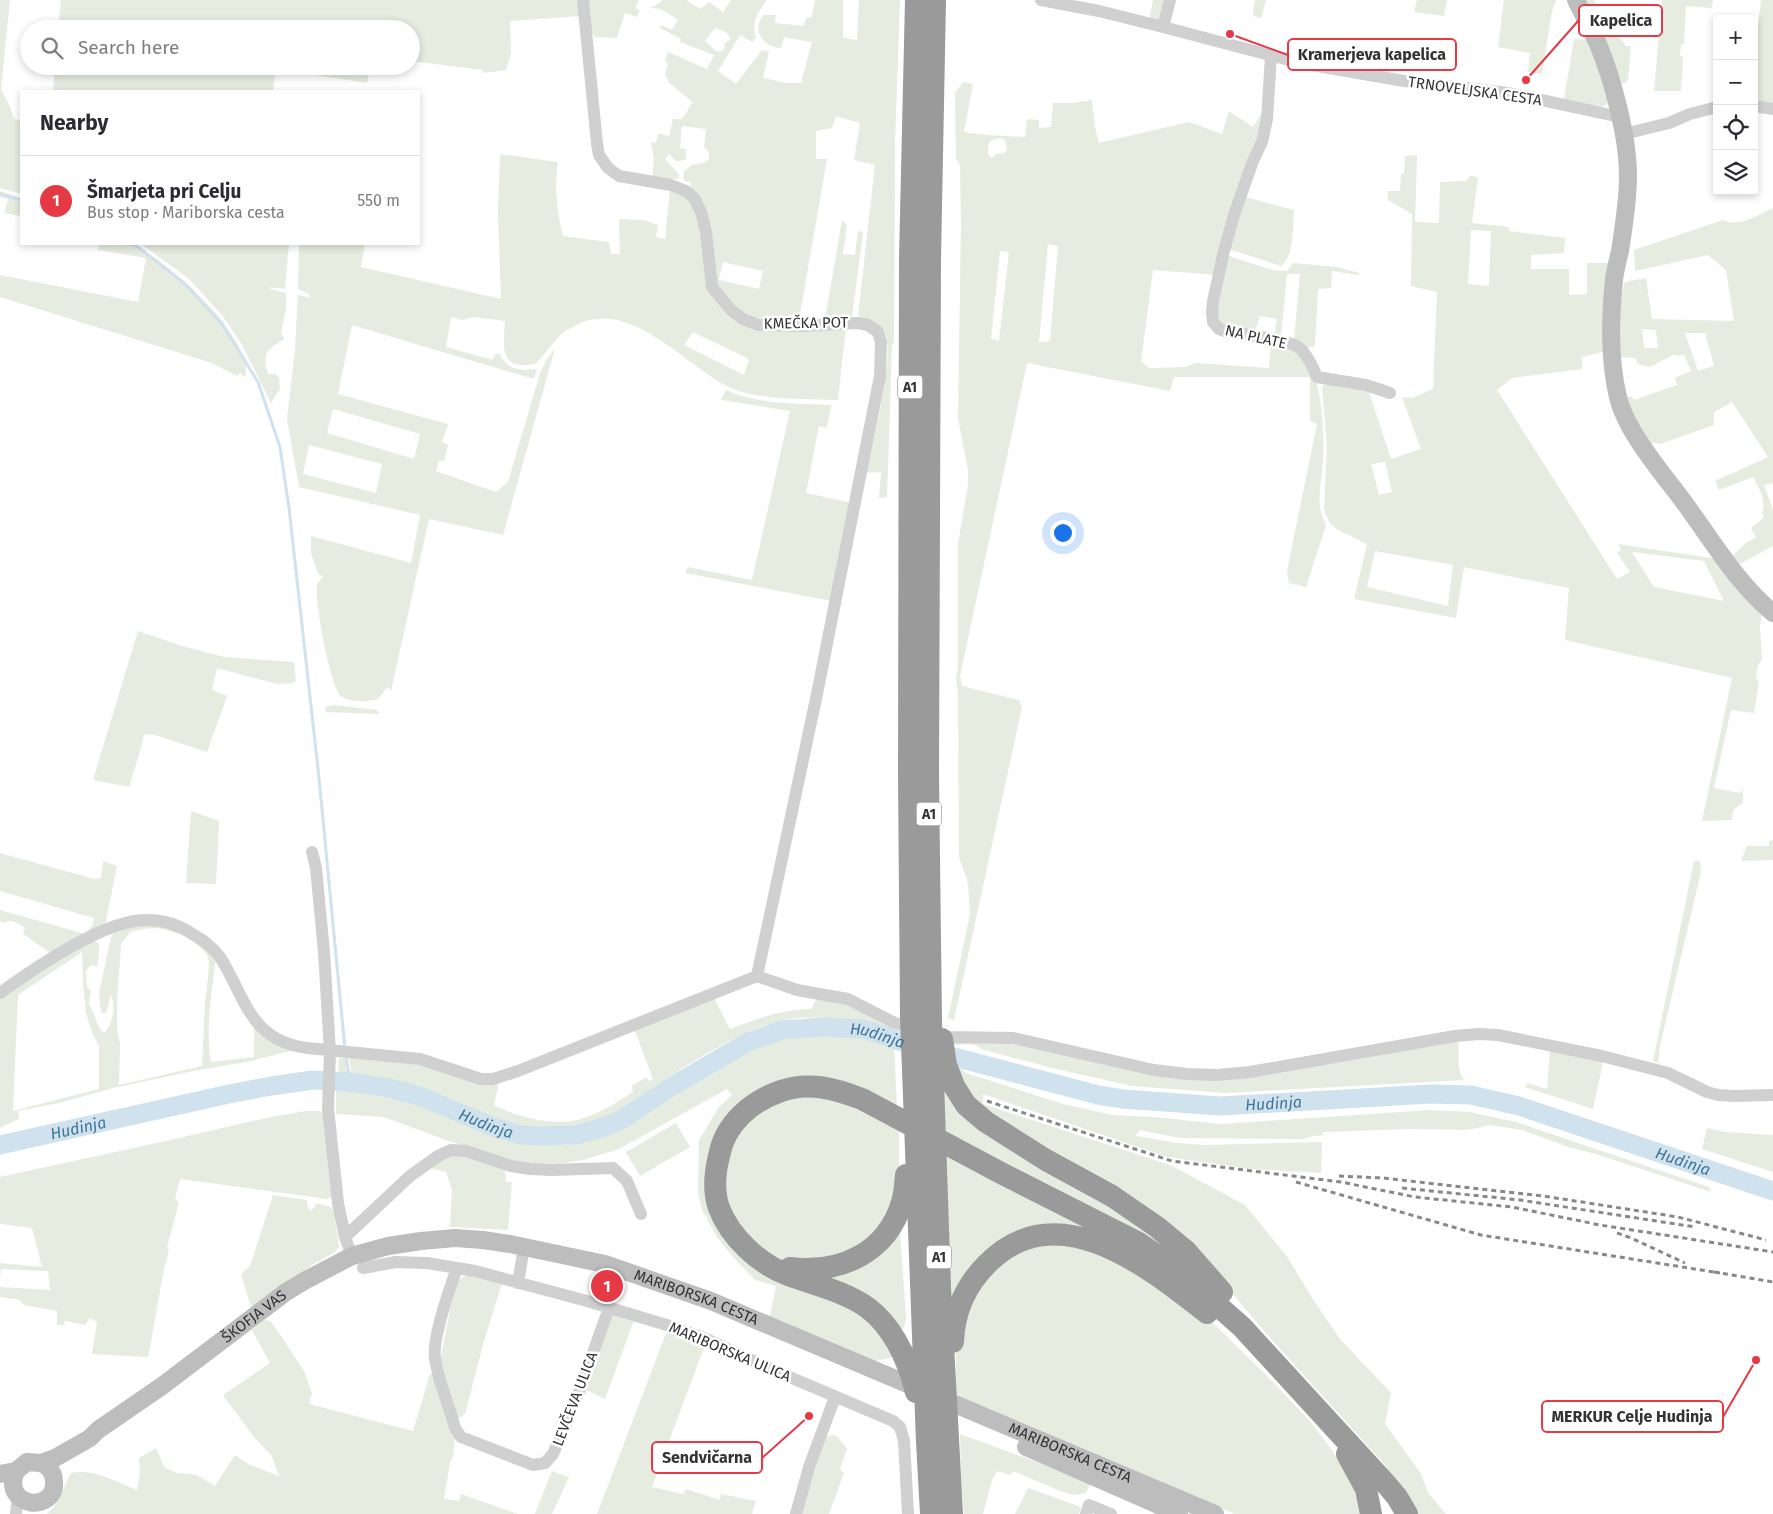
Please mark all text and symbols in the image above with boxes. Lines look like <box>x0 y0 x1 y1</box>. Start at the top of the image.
callout: Kapelica <box>1579 5 1662 36</box>
text: Kapelica <box>1590 11 1653 30</box>
map controls <box>1713 15 1758 195</box>
button: + <box>1713 15 1758 60</box>
search box <box>20 20 420 75</box>
icon: search <box>38 34 66 62</box>
text: Search here <box>78 36 179 59</box>
callout: Kramerjeva kapelica <box>1288 39 1456 70</box>
text: Kramerjeva kapelica <box>1298 45 1446 64</box>
button: − <box>1713 60 1758 105</box>
street label: TRNOVELJSKA CESTA <box>1407 73 1543 109</box>
button: locate <box>1713 105 1758 150</box>
text: Nearby <box>40 110 108 136</box>
button: layers <box>1713 150 1758 195</box>
text: Šmarjeta pri Celju <box>87 180 241 203</box>
text: 1 <box>52 191 60 210</box>
text: 550 m <box>357 191 400 210</box>
text: Bus stop · Mariborska cesta <box>87 203 285 222</box>
street label: KMEČKA POT <box>764 313 849 333</box>
street label: NA PLATE <box>1223 321 1289 353</box>
road number: A1 <box>898 376 922 398</box>
your location <box>1050 520 1076 546</box>
road number: A1 <box>916 802 942 826</box>
water label: Hudinja <box>850 1019 908 1052</box>
water label: Hudinja <box>1245 1092 1302 1114</box>
water label: Hudinja <box>456 1104 516 1142</box>
water label: Hudinja <box>48 1112 108 1143</box>
water label: Hudinja <box>1653 1143 1713 1179</box>
road number: A1 <box>926 1246 952 1268</box>
street label: MARIBORSKA CESTA <box>632 1266 762 1329</box>
pin: 1 <box>591 1267 623 1305</box>
street label: ŠKOFJA VAS <box>218 1286 290 1347</box>
street label: MARIBORSKA ULICA <box>666 1318 794 1386</box>
street label: LEVČEVA ULICA <box>549 1349 601 1449</box>
callout: MERKUR Celje Hudinja <box>1542 1401 1723 1432</box>
text: MERKUR Celje Hudinja <box>1552 1407 1713 1426</box>
street label: MARIBORSKA CESTA <box>1006 1419 1135 1487</box>
callout: Sendvičarna <box>652 1442 762 1473</box>
text: Sendvičarna <box>662 1448 752 1467</box>

